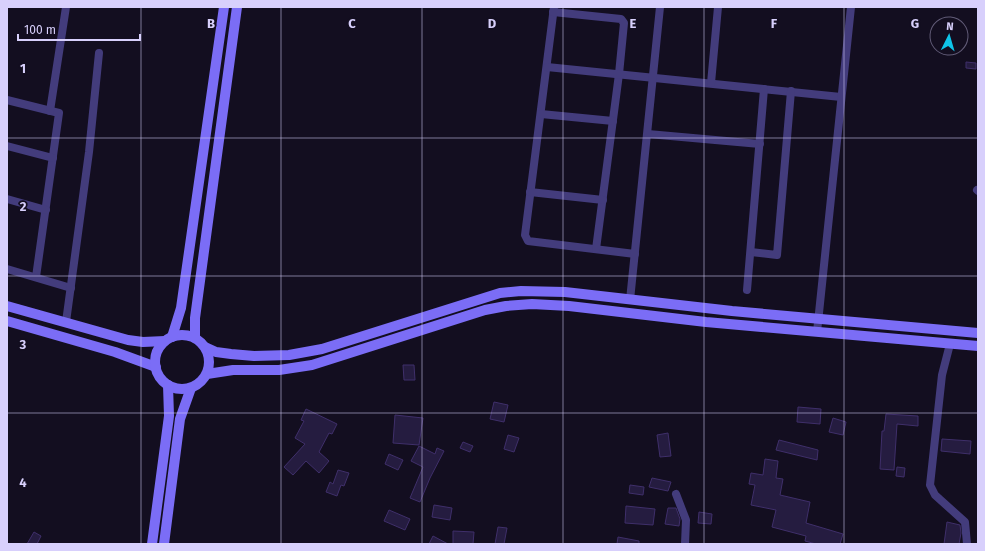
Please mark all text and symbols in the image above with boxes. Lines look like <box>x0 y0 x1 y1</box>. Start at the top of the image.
scale bar <box>18 16 140 42</box>
text: B <box>207 16 215 31</box>
text: C <box>348 16 356 31</box>
text: D <box>488 16 497 31</box>
text: E <box>630 16 637 31</box>
text: F <box>771 16 778 31</box>
text: G <box>911 16 919 31</box>
north arrow <box>929 16 969 56</box>
text: N <box>946 20 954 33</box>
text: 100 m <box>24 23 56 37</box>
text: 1 <box>20 61 26 76</box>
text: 2 <box>20 199 27 214</box>
text: 3 <box>19 337 27 352</box>
text: 4 <box>19 475 27 490</box>

